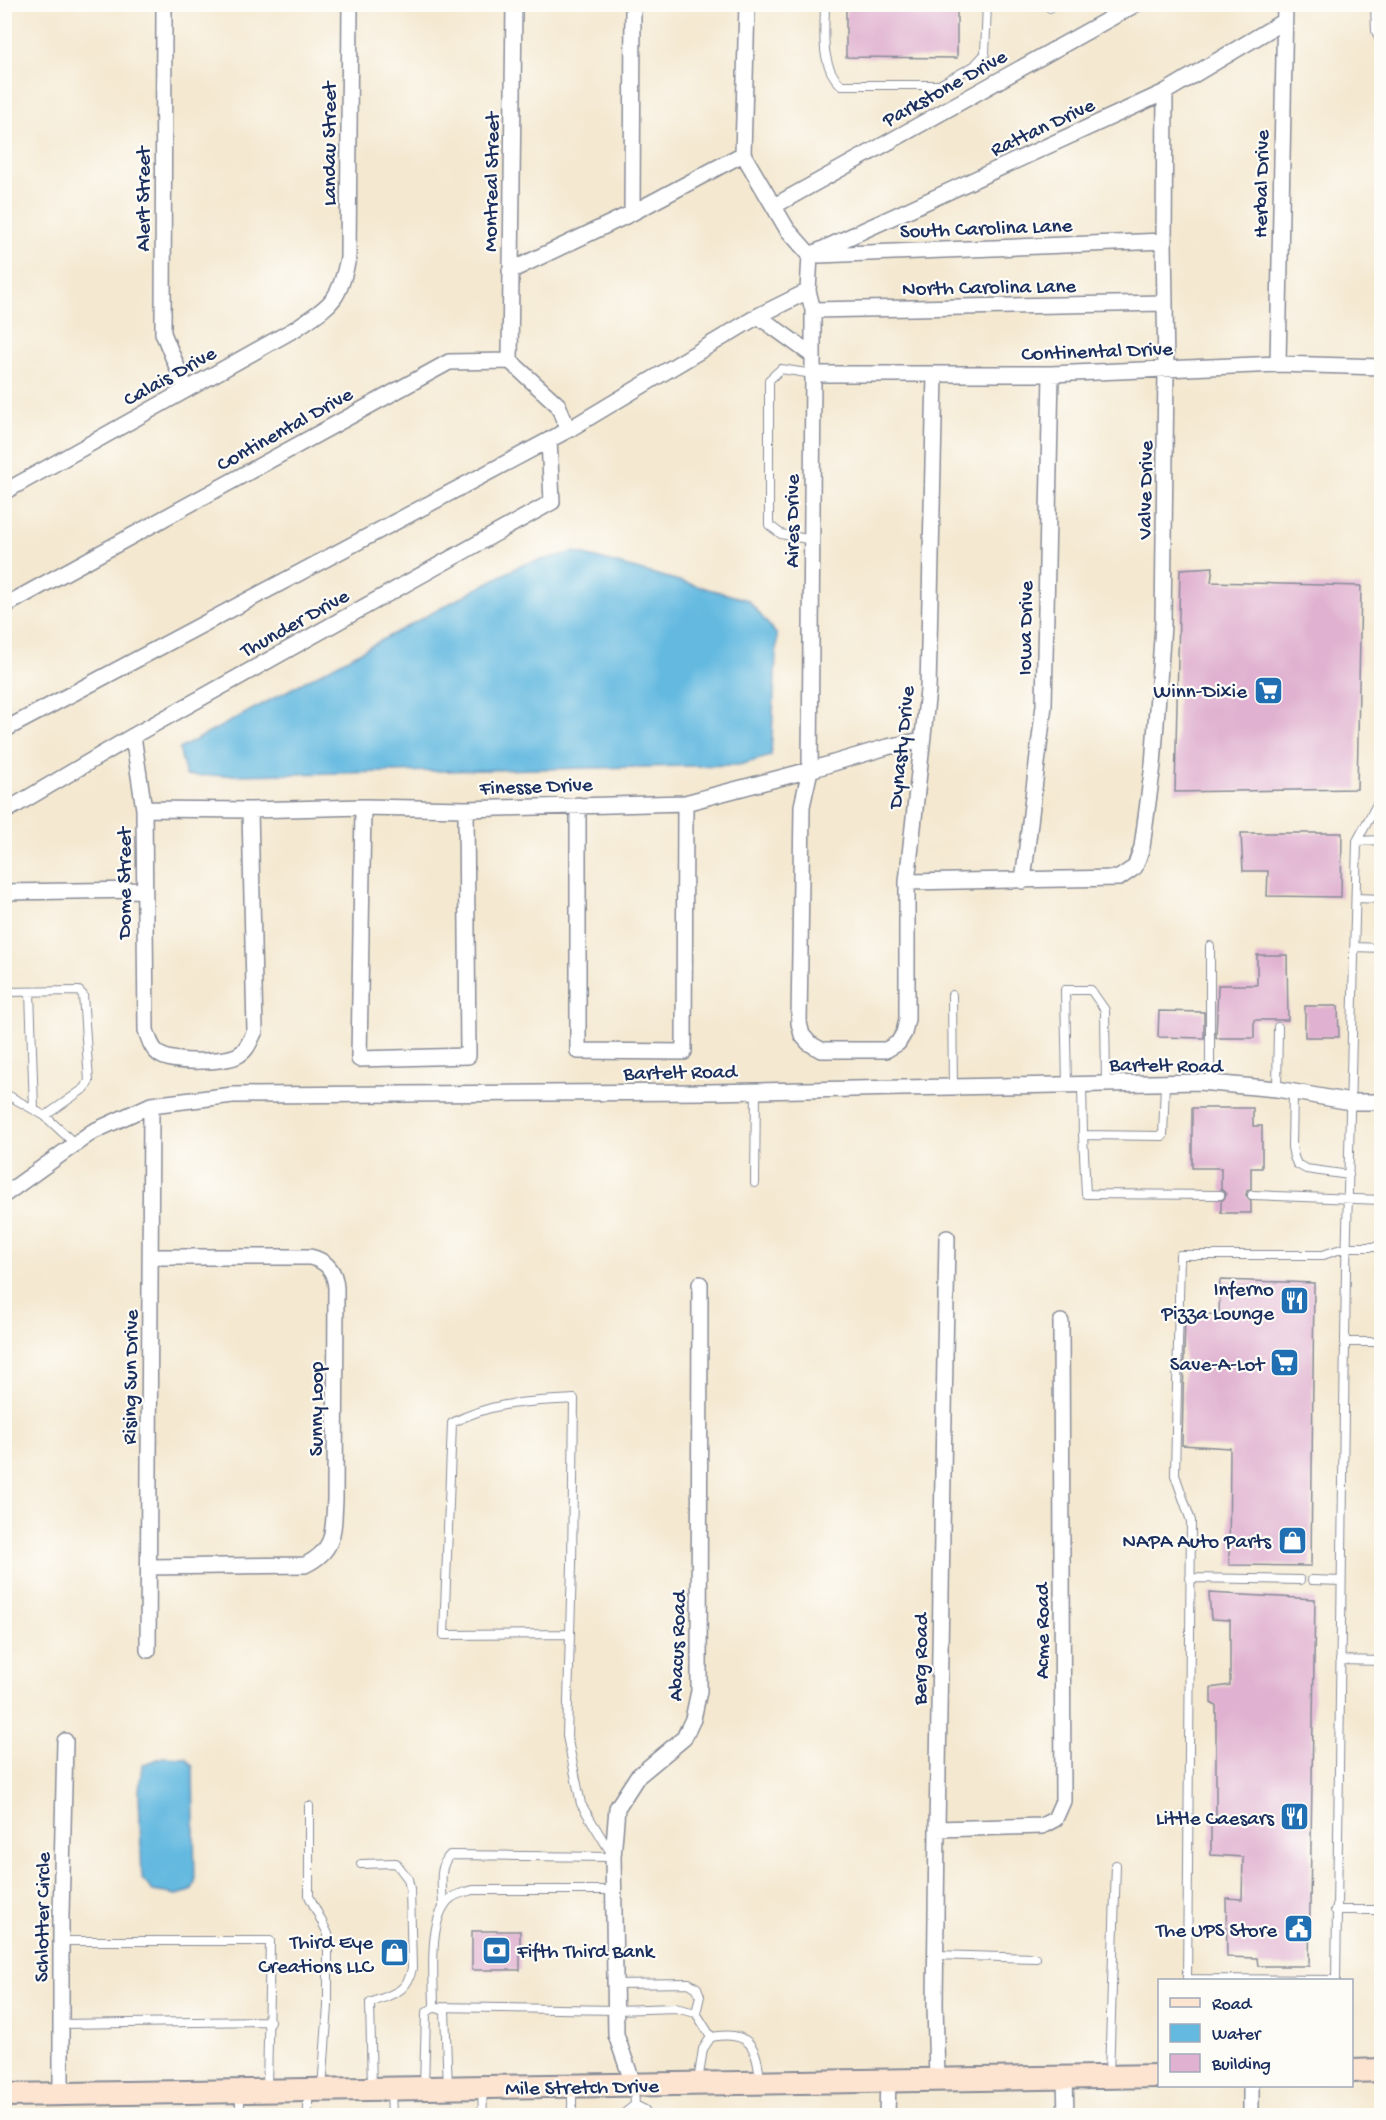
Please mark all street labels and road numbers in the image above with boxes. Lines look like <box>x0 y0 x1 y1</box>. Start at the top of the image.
street label: Parkstone Drive <box>878 45 1013 135</box>
street label: Landau Street <box>319 80 344 206</box>
street label: Rattan Drive <box>987 94 1101 164</box>
street label: Montreal Street <box>480 110 507 252</box>
street label: Herbal Drive <box>1250 129 1277 238</box>
street label: Alert Street <box>133 144 158 251</box>
street label: South Carolina Lane <box>899 215 1074 246</box>
street label: North Carolina Lane <box>902 275 1078 304</box>
street label: Continental Drive <box>1021 338 1175 369</box>
street label: Calais Drive <box>120 342 223 414</box>
street label: Continental Drive <box>213 383 359 479</box>
street label: Valve Drive <box>1134 439 1161 541</box>
street label: Aires Drive <box>782 473 807 568</box>
street label: Iowa Drive <box>1014 579 1041 676</box>
street label: Thunder Drive <box>236 584 355 666</box>
street label: Dynasty Drive <box>884 684 922 812</box>
street label: Finesse Drive <box>478 774 594 803</box>
street label: Dome Street <box>114 825 139 941</box>
street label: Bartelt Road <box>1108 1054 1224 1081</box>
street label: Bartelt Road <box>622 1061 739 1088</box>
street label: Rising Sun Drive <box>119 1308 146 1445</box>
street label: Sunny Loop <box>306 1361 331 1456</box>
street label: Acme Road <box>1032 1581 1057 1679</box>
street label: Abacus Road <box>665 1589 694 1702</box>
street label: Berg Road <box>909 1611 936 1706</box>
street label: Schlotter Circle <box>31 1851 58 1982</box>
street label: Mile Stretch Drive <box>505 2076 660 2103</box>

